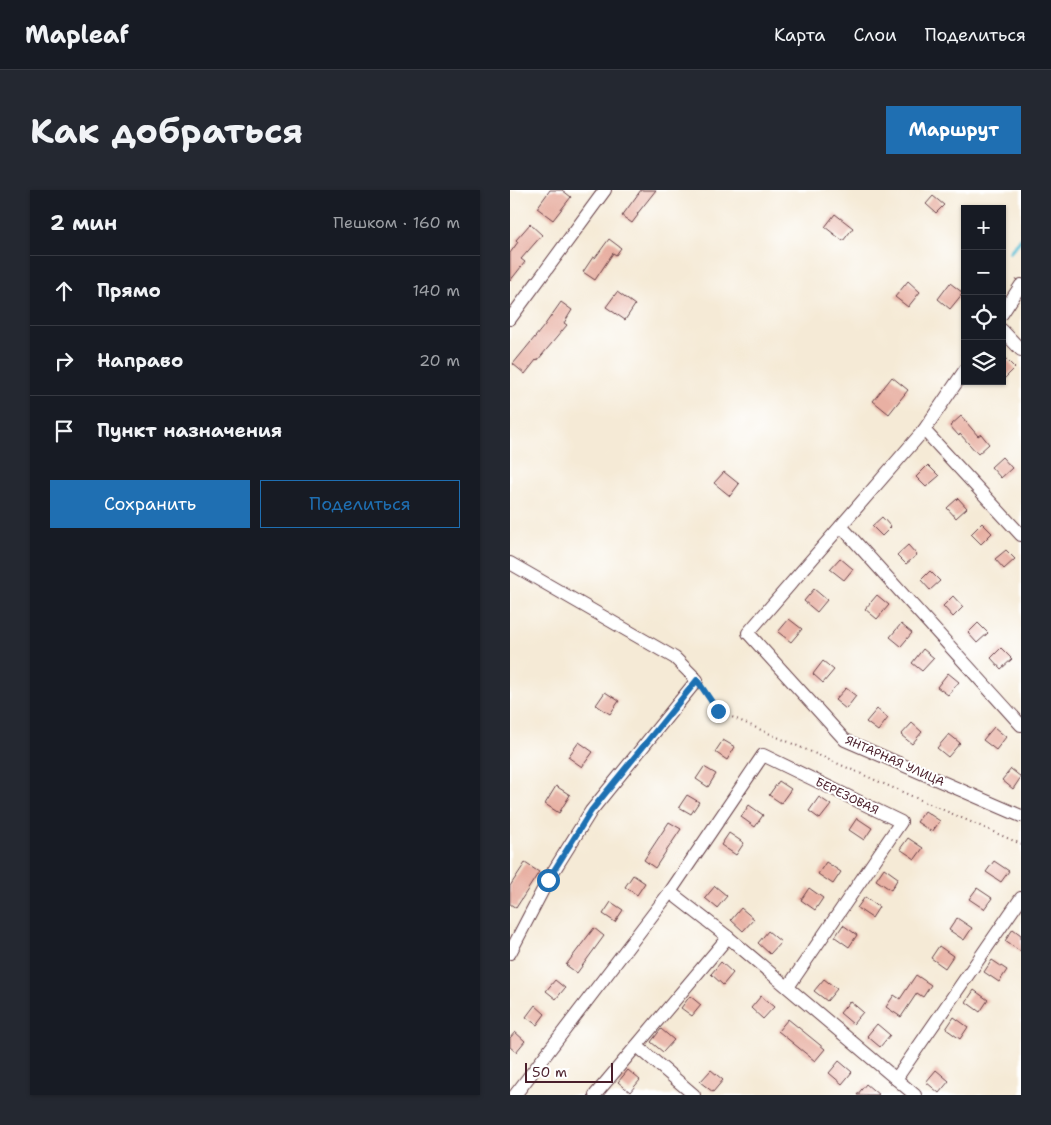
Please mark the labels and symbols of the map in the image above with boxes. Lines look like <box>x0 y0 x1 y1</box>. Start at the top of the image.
route end <box>707 700 730 723</box>
street label: ЯНТАРНАЯ УЛИЦА <box>843 732 947 790</box>
street label: БЕРЕЗОВАЯ <box>813 774 881 818</box>
route start <box>537 869 560 892</box>
scale bar <box>525 1060 612 1083</box>

